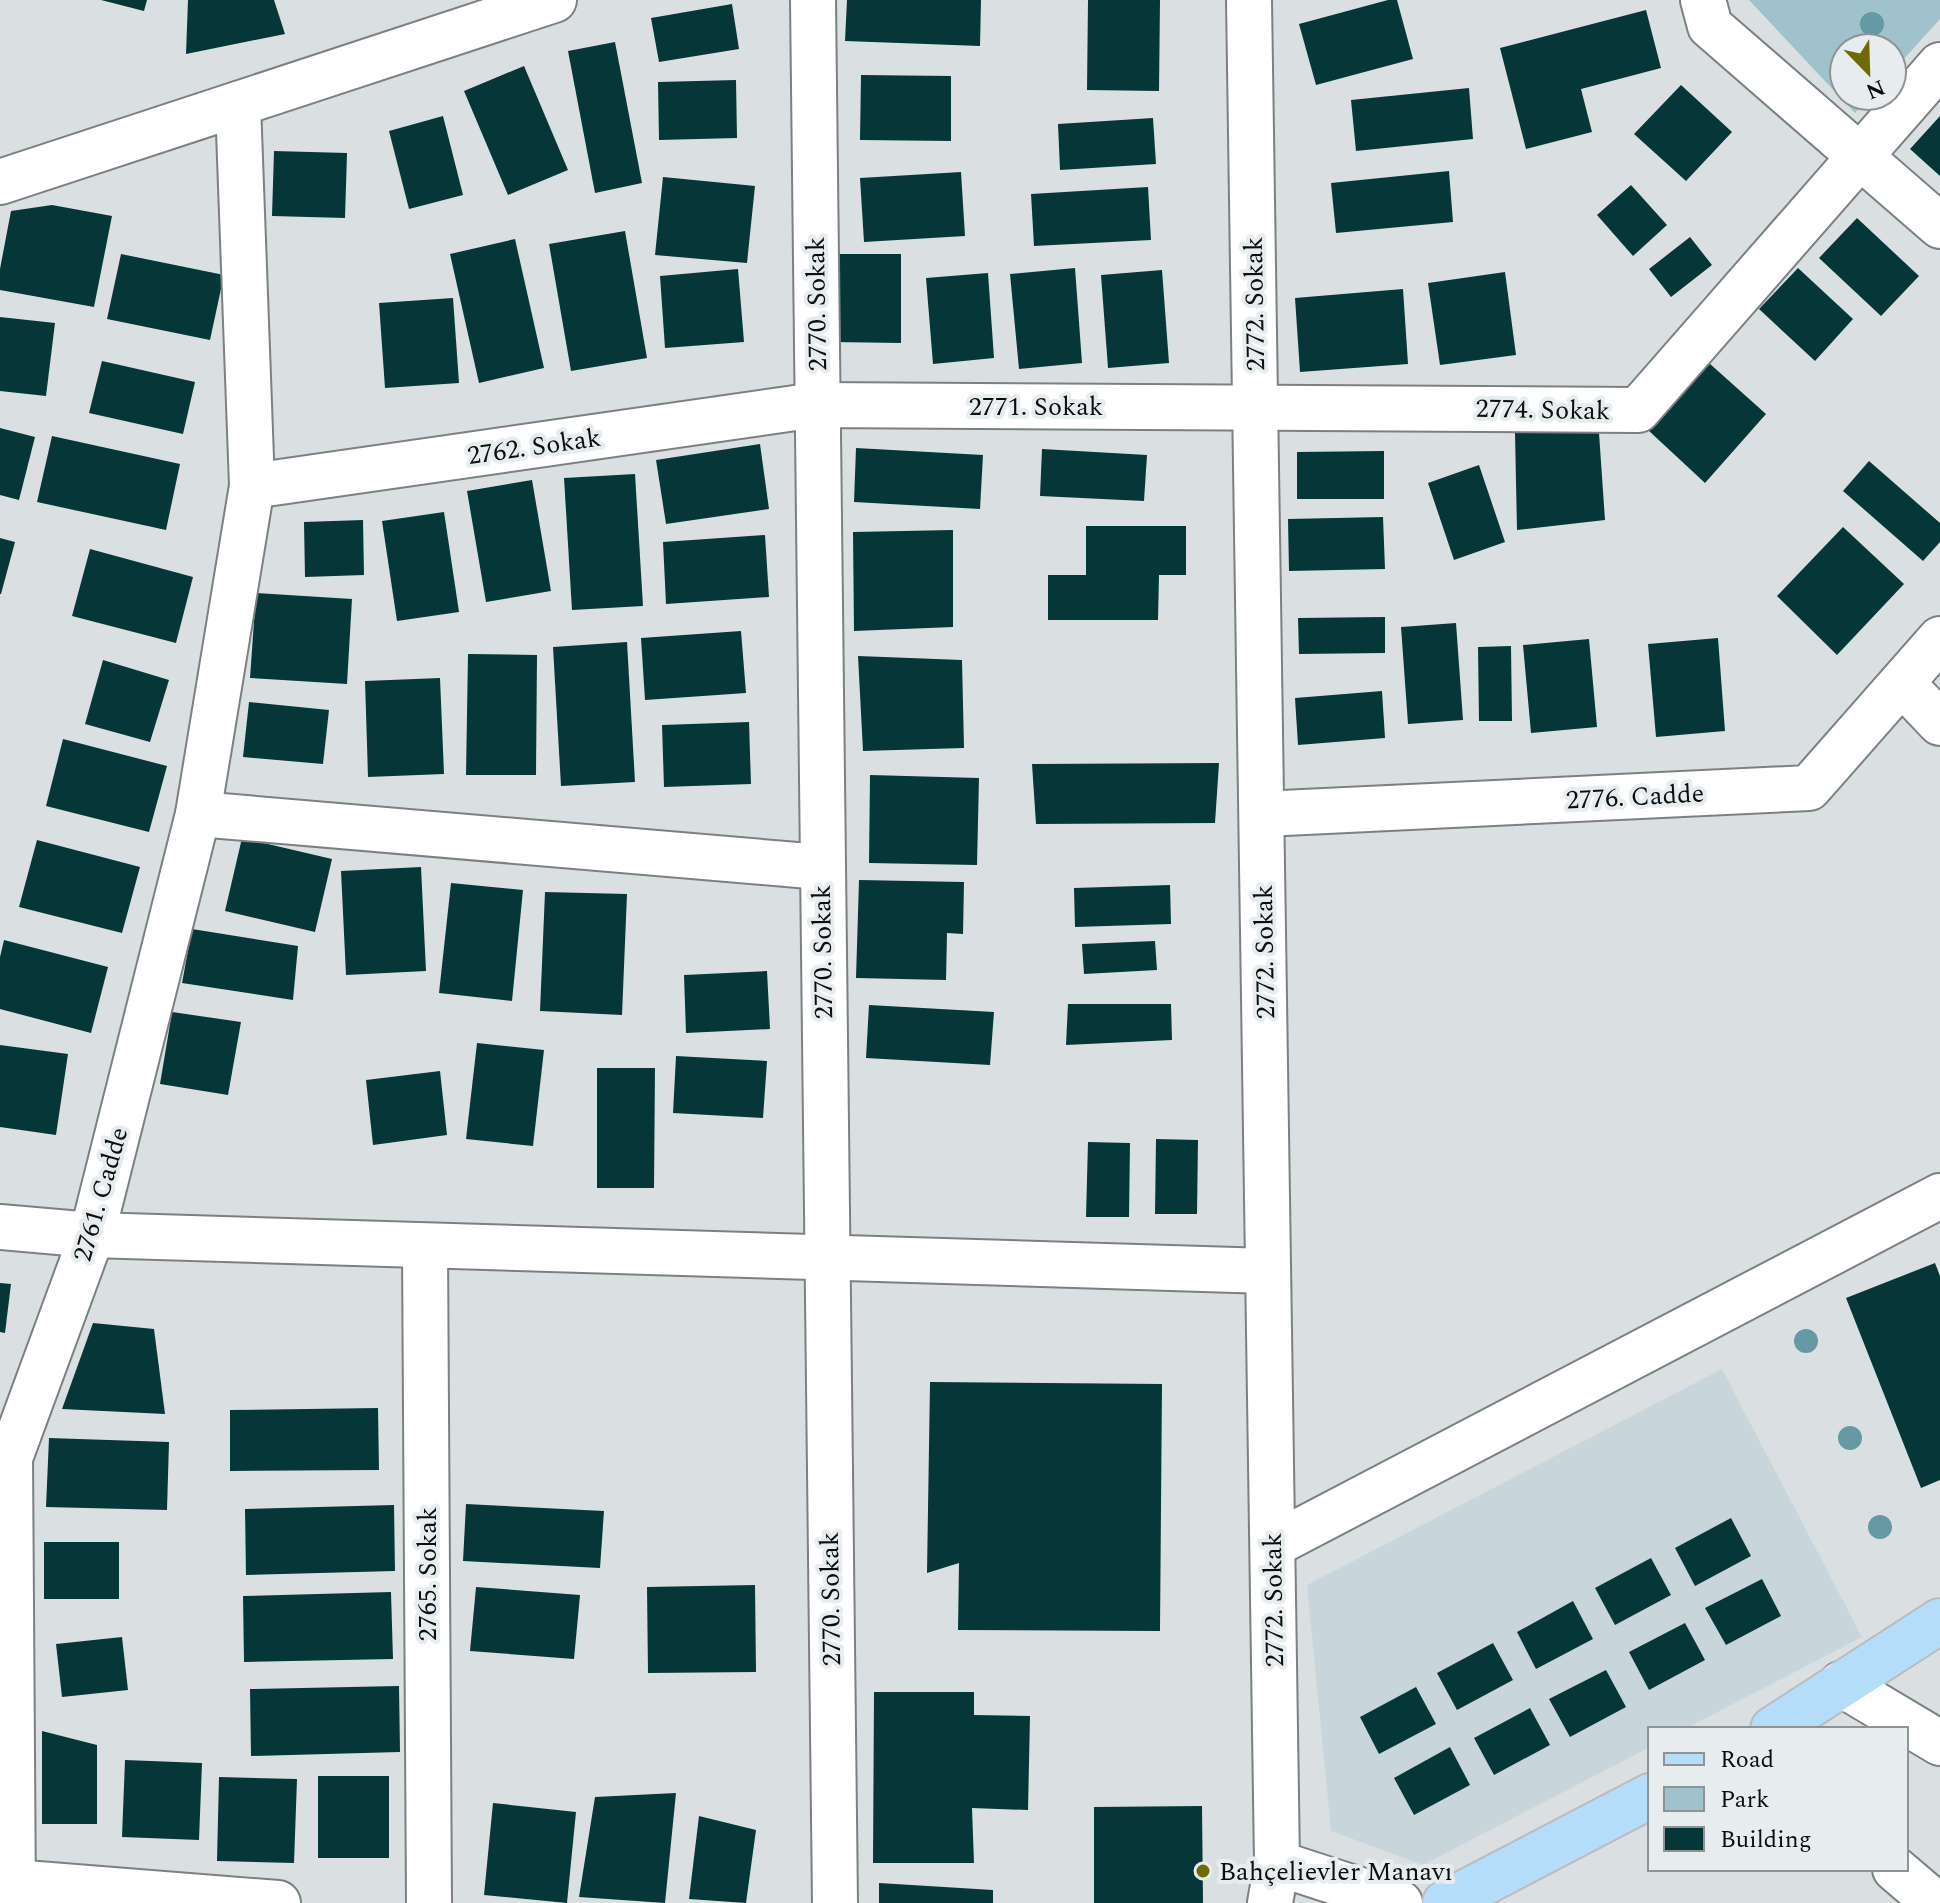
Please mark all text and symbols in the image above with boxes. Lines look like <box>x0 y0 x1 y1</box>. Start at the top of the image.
north arrow <box>1828 32 1908 112</box>
text: N <box>1860 70 1890 108</box>
street label: 2770. Sokak <box>796 236 838 372</box>
street label: 2772. Sokak <box>1234 236 1276 372</box>
street label: 2771. Sokak <box>969 387 1103 427</box>
street label: 2774. Sokak <box>1475 389 1611 431</box>
street label: 2762. Sokak <box>465 418 604 476</box>
street label: 2776. Cadde <box>1565 773 1705 821</box>
street label: 2770. Sokak <box>802 884 844 1020</box>
street label: 2772. Sokak <box>1244 884 1286 1020</box>
street label: 2761. Cadde <box>63 1122 139 1266</box>
street label: 2765. Sokak <box>408 1507 448 1641</box>
street label: 2770. Sokak <box>810 1531 852 1667</box>
street label: 2772. Sokak <box>1253 1532 1295 1668</box>
legend <box>1648 1727 1908 1871</box>
text: Road <box>1720 1742 1774 1778</box>
text: Park <box>1720 1782 1770 1818</box>
text: Building <box>1720 1822 1812 1858</box>
place label: Bahçelievler Manavı <box>1219 1852 1453 1892</box>
marker: Bahçelievler Manavı <box>1194 1862 1212 1880</box>

